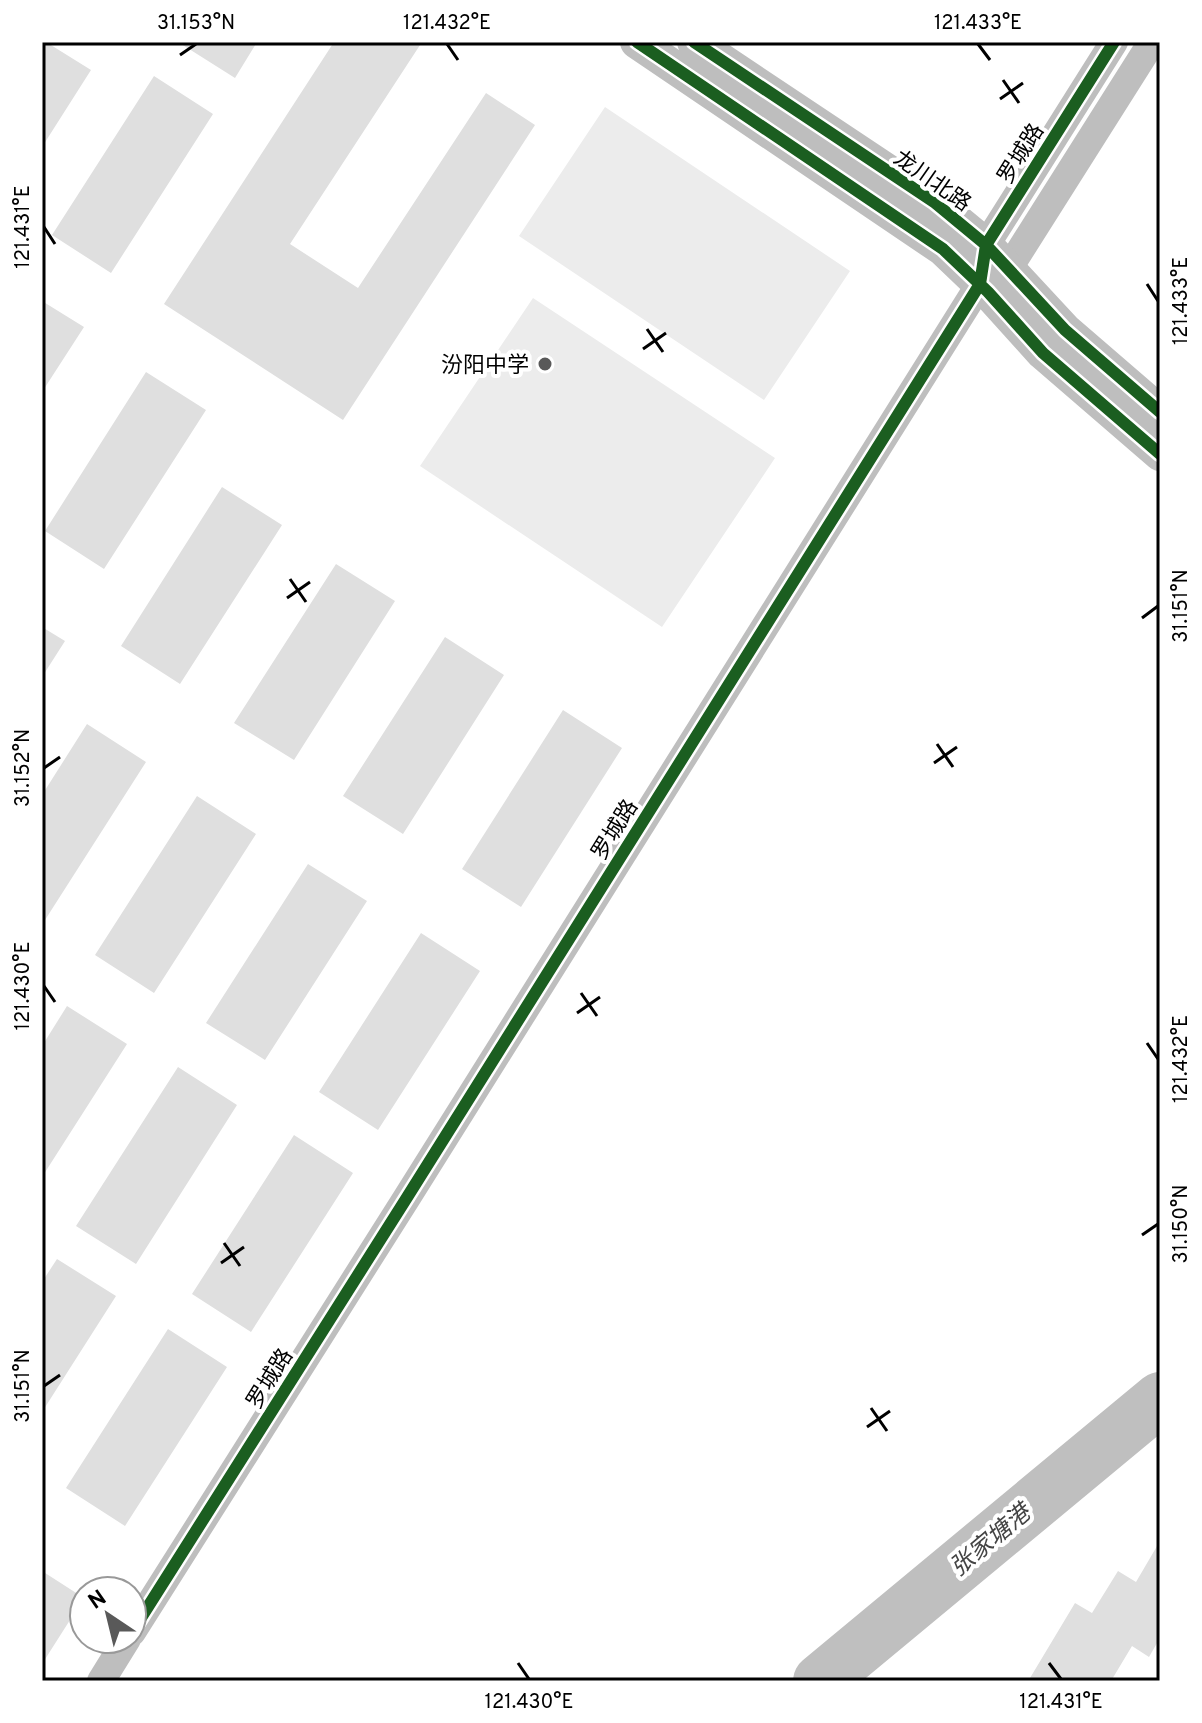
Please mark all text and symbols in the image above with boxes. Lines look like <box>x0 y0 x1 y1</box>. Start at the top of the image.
text: 31.153°N <box>157 11 235 37</box>
text: 121.432°E <box>403 11 491 37</box>
text: 121.433°E <box>934 11 1022 37</box>
street label: 罗城路 <box>993 119 1051 189</box>
street label: 龙川北路 <box>888 146 975 218</box>
text: 121.431°E <box>11 185 37 269</box>
text: 121.433°E <box>1169 257 1195 345</box>
place label: 汾阳中学 <box>441 353 529 380</box>
marker: 汾阳中学 <box>536 355 554 373</box>
text: 31.151°N <box>1169 569 1195 643</box>
text: 31.152°N <box>11 729 37 807</box>
street label: 罗城路 <box>587 795 645 865</box>
text: 121.430°E <box>11 942 37 1030</box>
text: 121.432°E <box>1169 1015 1195 1103</box>
text: 31.150°N <box>1169 1185 1195 1263</box>
street label: 罗城路 <box>242 1344 300 1414</box>
text: 31.151°N <box>11 1349 37 1423</box>
water label: 张家塘港 <box>945 1497 1040 1584</box>
north arrow <box>68 1575 148 1655</box>
text: N <box>84 1585 112 1616</box>
text: 121.430°E <box>485 1690 573 1716</box>
text: 121.431°E <box>1019 1690 1103 1716</box>

